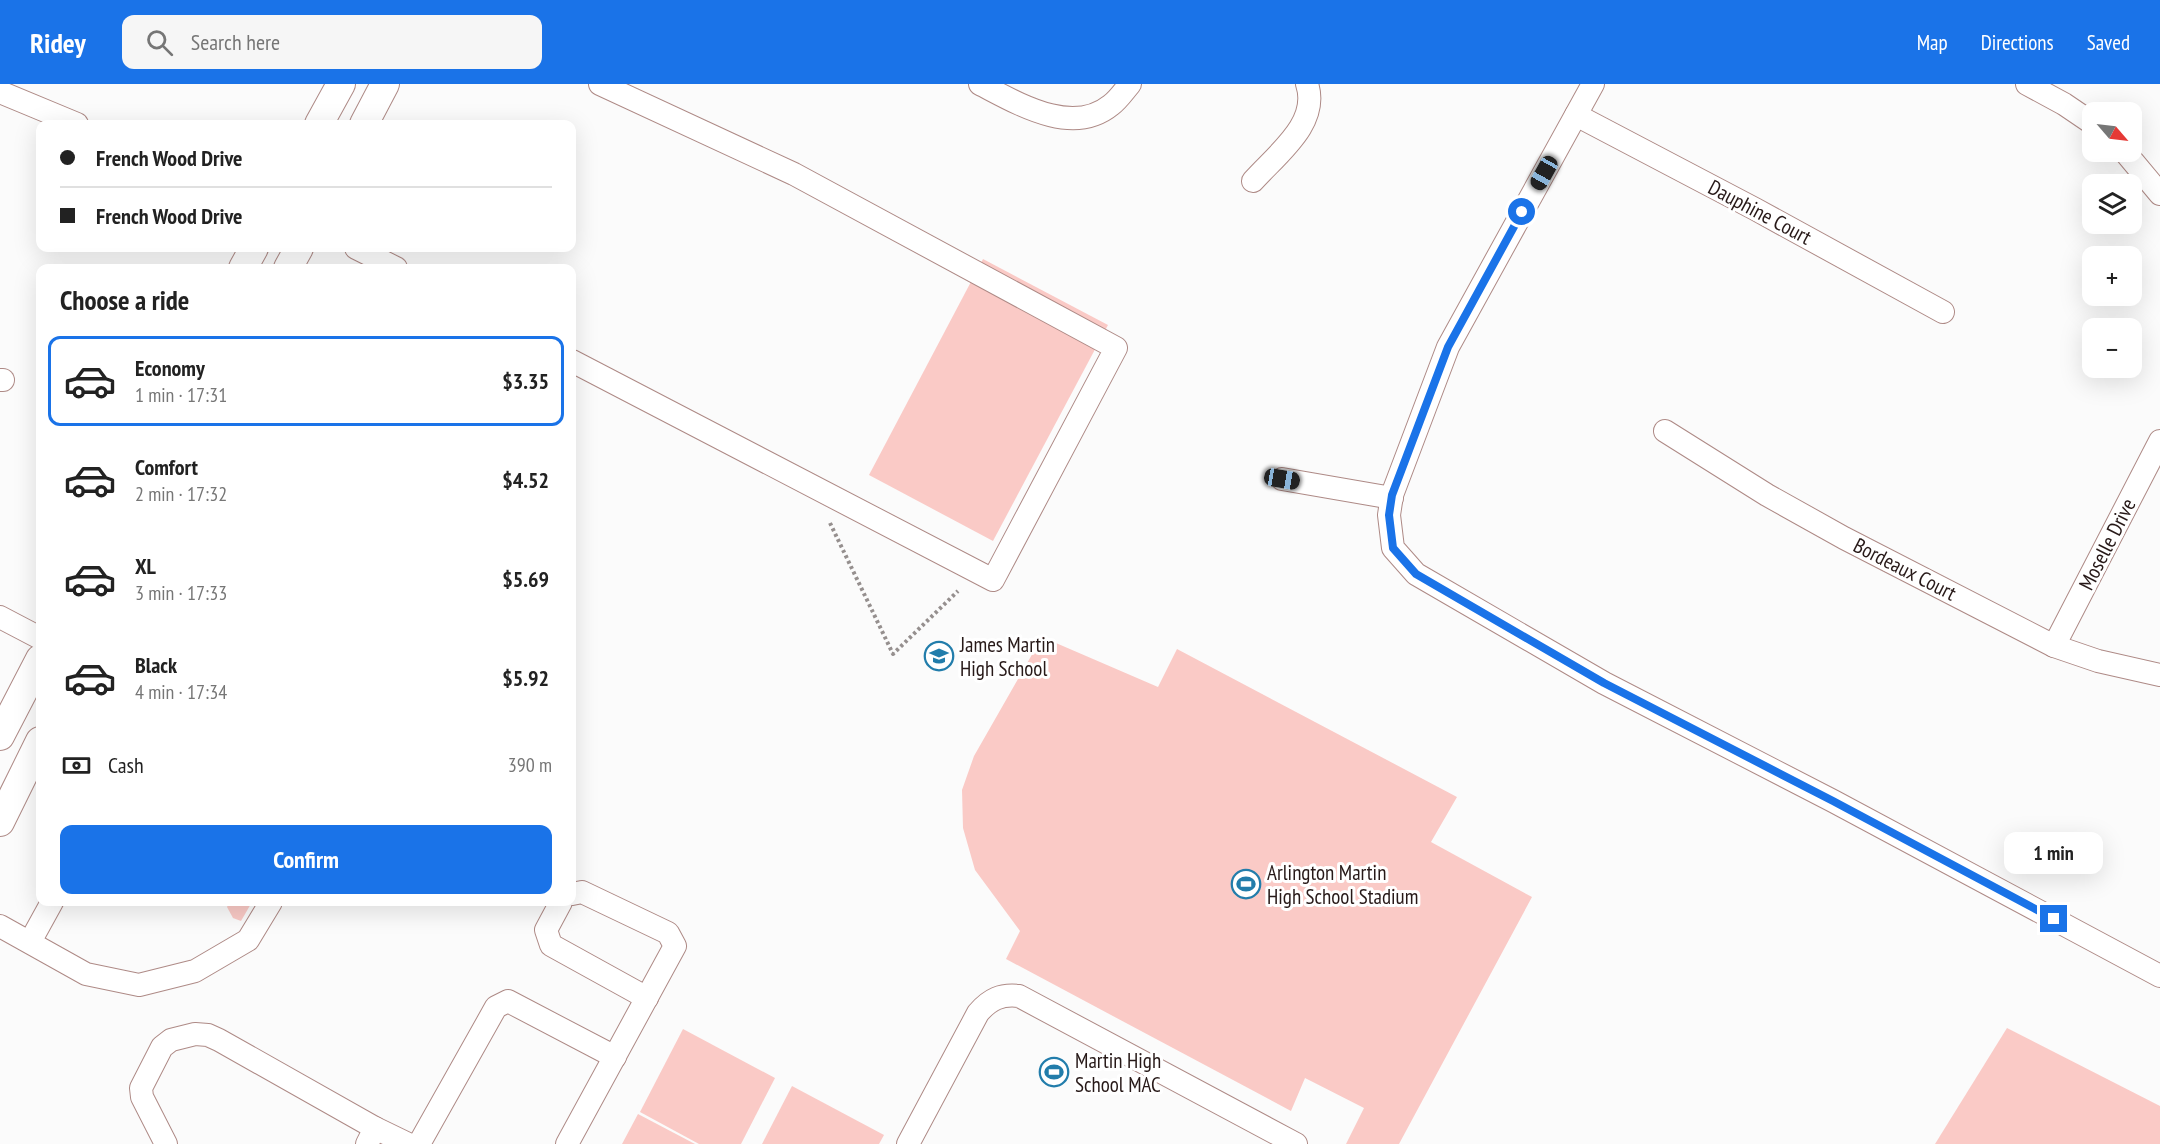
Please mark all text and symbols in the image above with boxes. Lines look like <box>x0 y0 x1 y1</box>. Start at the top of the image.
search box <box>122 15 542 69</box>
text: Ridey <box>30 24 86 61</box>
icon: search <box>143 26 176 59</box>
text: Search here <box>191 28 280 56</box>
text: Map <box>1917 29 1948 56</box>
text: Directions <box>1981 29 2054 56</box>
text: Saved <box>2087 29 2130 56</box>
north arrow <box>2082 102 2142 162</box>
map controls <box>2082 102 2142 378</box>
text: French Wood Drive <box>96 144 242 172</box>
car <box>1527 153 1561 193</box>
street label: Dauphine Court <box>1704 174 1816 251</box>
button: layers <box>2082 174 2142 234</box>
route start <box>1508 198 1535 225</box>
text: French Wood Drive <box>96 202 242 230</box>
button: + <box>2082 246 2142 306</box>
text: Choose a ride <box>60 283 189 317</box>
button: − <box>2082 318 2142 378</box>
icon: car <box>63 354 117 408</box>
text: Economy <box>135 354 205 382</box>
text: $3.35 <box>502 367 549 395</box>
text: 1 min · 17:31 <box>135 382 227 408</box>
icon: car <box>63 453 117 507</box>
text: Comfort <box>135 453 198 481</box>
text: $4.52 <box>502 466 549 494</box>
car <box>1263 467 1301 491</box>
text: 2 min · 17:32 <box>135 481 227 507</box>
street label: Moselle Drive <box>2072 494 2142 594</box>
street label: Bordeaux Court <box>1849 532 1961 607</box>
icon: car <box>63 552 117 606</box>
text: XL <box>135 552 156 580</box>
text: $5.69 <box>502 565 549 593</box>
text: 3 min · 17:33 <box>135 580 227 606</box>
place label: James Martin High School <box>959 631 1055 682</box>
school or university icon: James Martin High School <box>923 640 955 672</box>
icon: car <box>63 651 117 705</box>
text: Black <box>135 651 177 679</box>
text: $5.92 <box>502 664 549 692</box>
text: 4 min · 17:34 <box>135 679 227 705</box>
icon: cash <box>60 749 93 782</box>
text: Cash <box>108 751 144 779</box>
text: 390 m <box>508 752 552 778</box>
button: Confirm <box>60 825 552 894</box>
callout: 1 min <box>2004 832 2104 874</box>
text: 1 min <box>2033 840 2074 866</box>
place label: Arlington Martin High School Stadium <box>1267 859 1418 910</box>
sports icon: Arlington Martin High School Stadium <box>1230 868 1262 900</box>
route end <box>2040 905 2067 932</box>
place label: Martin High School MAC <box>1075 1047 1161 1098</box>
sports icon: Martin High School MAC <box>1038 1056 1070 1088</box>

